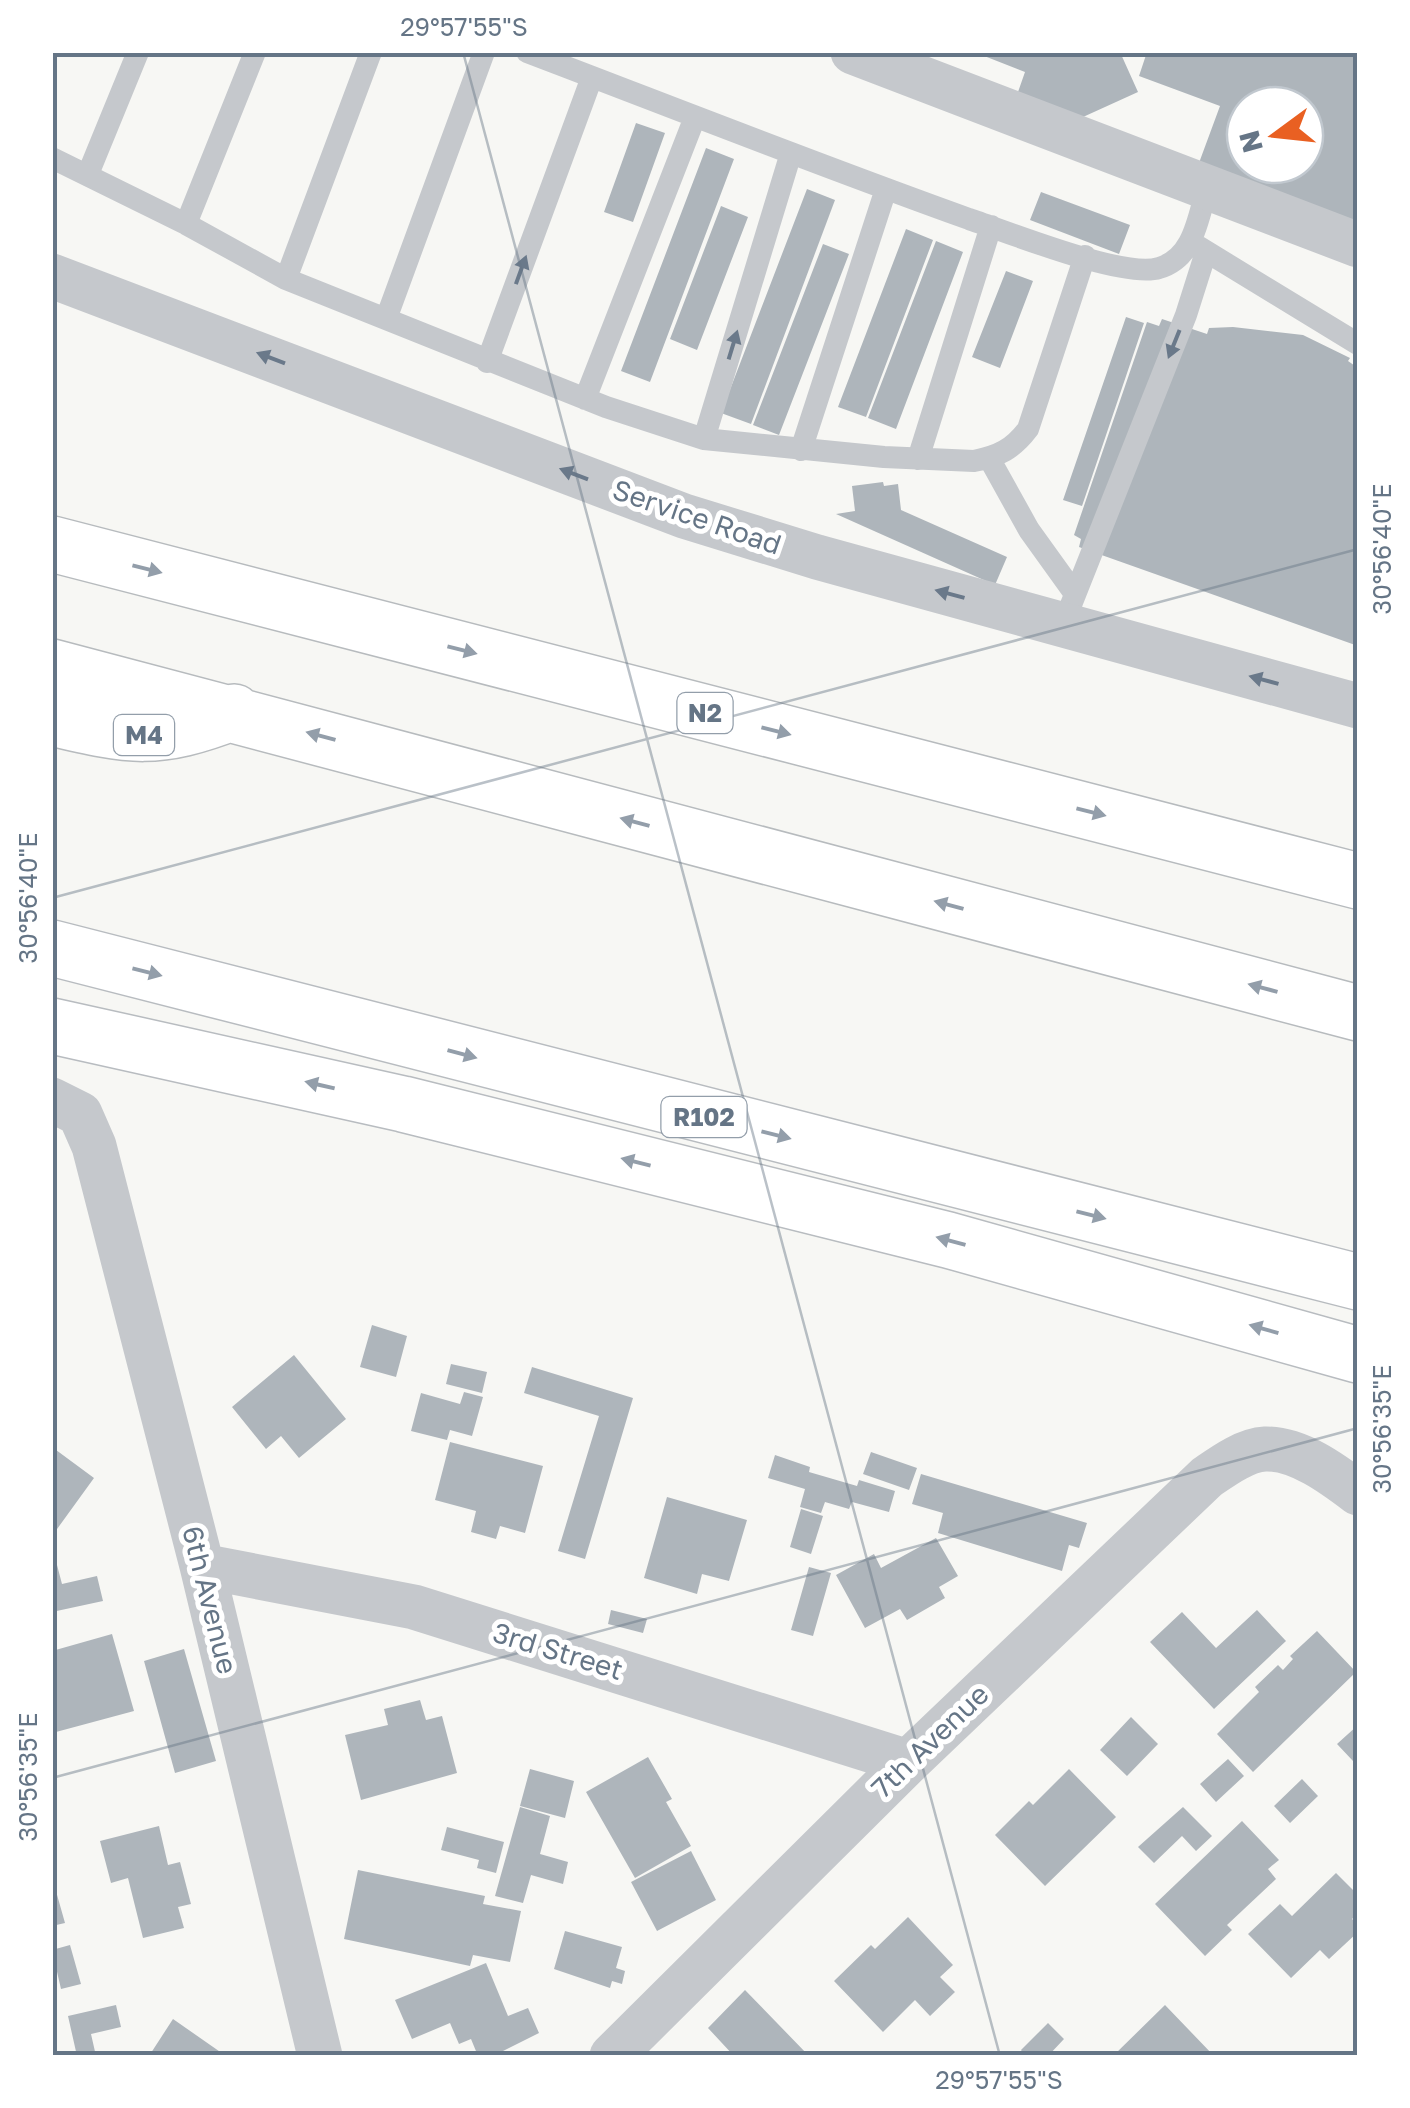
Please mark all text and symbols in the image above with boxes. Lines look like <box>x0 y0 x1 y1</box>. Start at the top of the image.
text: 29°57'55"S <box>400 11 528 42</box>
north arrow <box>1225 85 1325 185</box>
text: N <box>1232 127 1269 156</box>
one-way arrow <box>513 255 529 285</box>
one-way arrow <box>1166 329 1182 359</box>
one-way arrow <box>726 330 741 360</box>
one-way arrow <box>255 350 285 365</box>
one-way arrow <box>559 466 589 482</box>
street label: Service Road <box>608 472 786 561</box>
text: 30°56'40"E <box>1366 484 1397 614</box>
one-way arrow <box>132 561 163 577</box>
one-way arrow <box>934 585 965 601</box>
one-way arrow <box>447 642 478 658</box>
one-way arrow <box>1248 672 1278 687</box>
road number: N2 <box>678 693 732 733</box>
road number: M4 <box>114 715 174 755</box>
one-way arrow <box>761 724 792 739</box>
one-way arrow <box>305 728 336 744</box>
one-way arrow <box>1076 805 1107 821</box>
one-way arrow <box>619 813 650 829</box>
text: 30°56'40"E <box>12 833 43 963</box>
one-way arrow <box>933 896 964 912</box>
one-way arrow <box>132 965 163 980</box>
one-way arrow <box>1247 979 1278 995</box>
one-way arrow <box>447 1046 478 1062</box>
one-way arrow <box>304 1077 335 1093</box>
road number: R102 <box>662 1097 746 1137</box>
one-way arrow <box>761 1128 792 1143</box>
one-way arrow <box>620 1153 651 1169</box>
one-way arrow <box>1076 1207 1107 1223</box>
one-way arrow <box>935 1232 966 1248</box>
one-way arrow <box>1248 1321 1278 1336</box>
text: 30°56'35"E <box>1366 1364 1397 1494</box>
street label: 6th Avenue <box>176 1523 245 1677</box>
street label: 3rd Street <box>489 1615 627 1686</box>
street label: 7th Avenue <box>865 1677 995 1804</box>
text: 30°56'35"E <box>12 1712 43 1842</box>
text: 29°57'55"S <box>935 2064 1063 2095</box>

